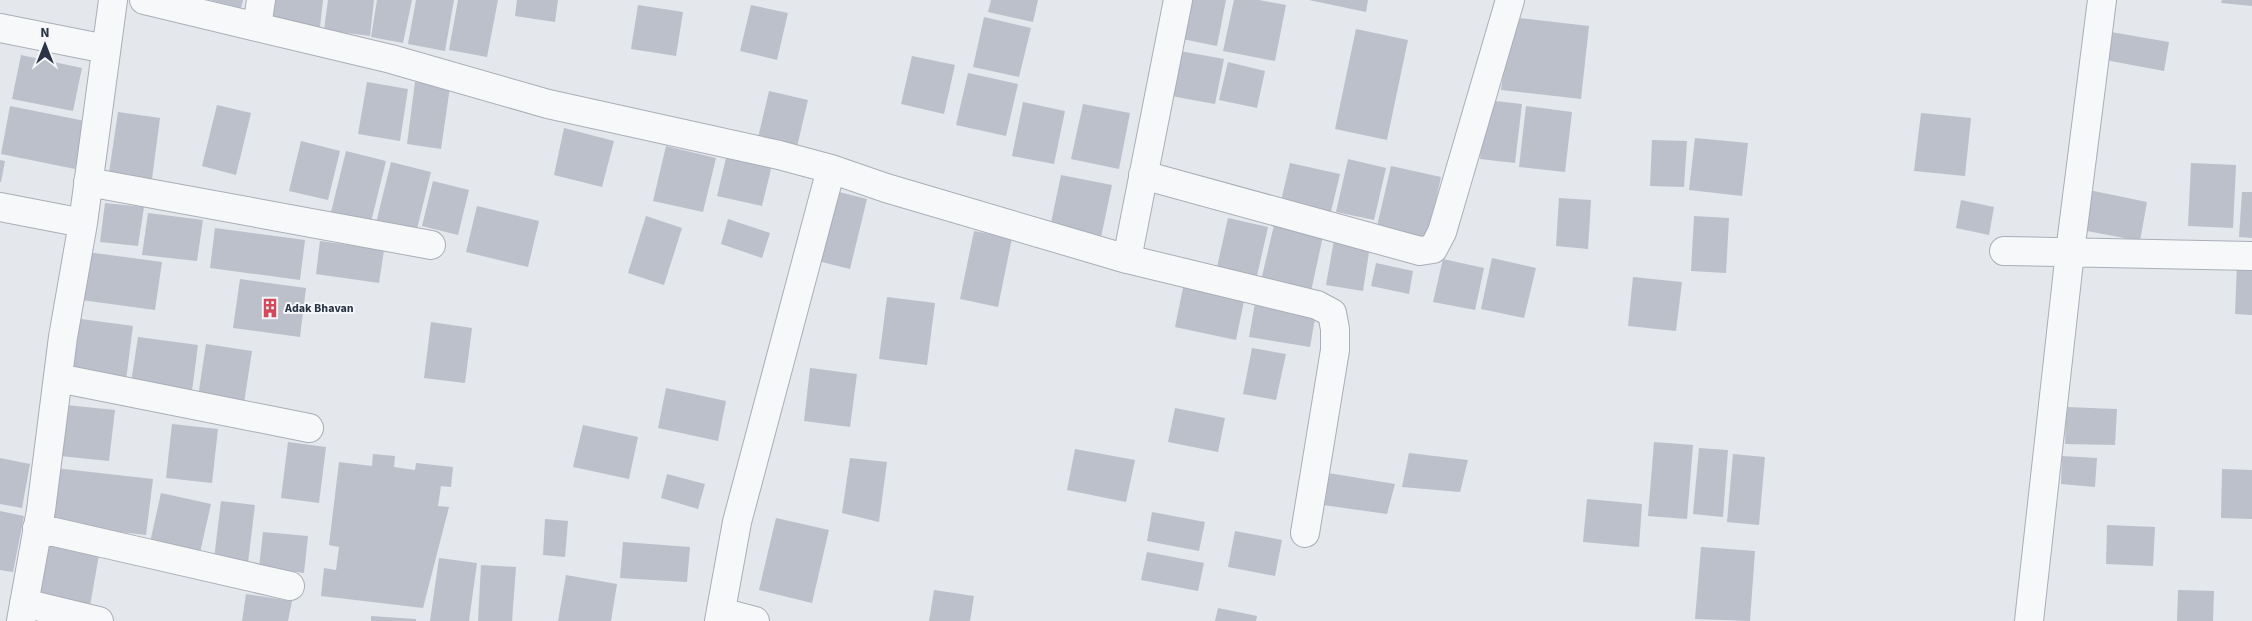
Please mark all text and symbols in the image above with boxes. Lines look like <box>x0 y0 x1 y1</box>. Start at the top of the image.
north arrow <box>20 20 70 70</box>
text: N <box>40 23 50 43</box>
building icon: Adak Bhavan <box>259 297 281 319</box>
place label: Adak Bhavan <box>284 300 354 317</box>

